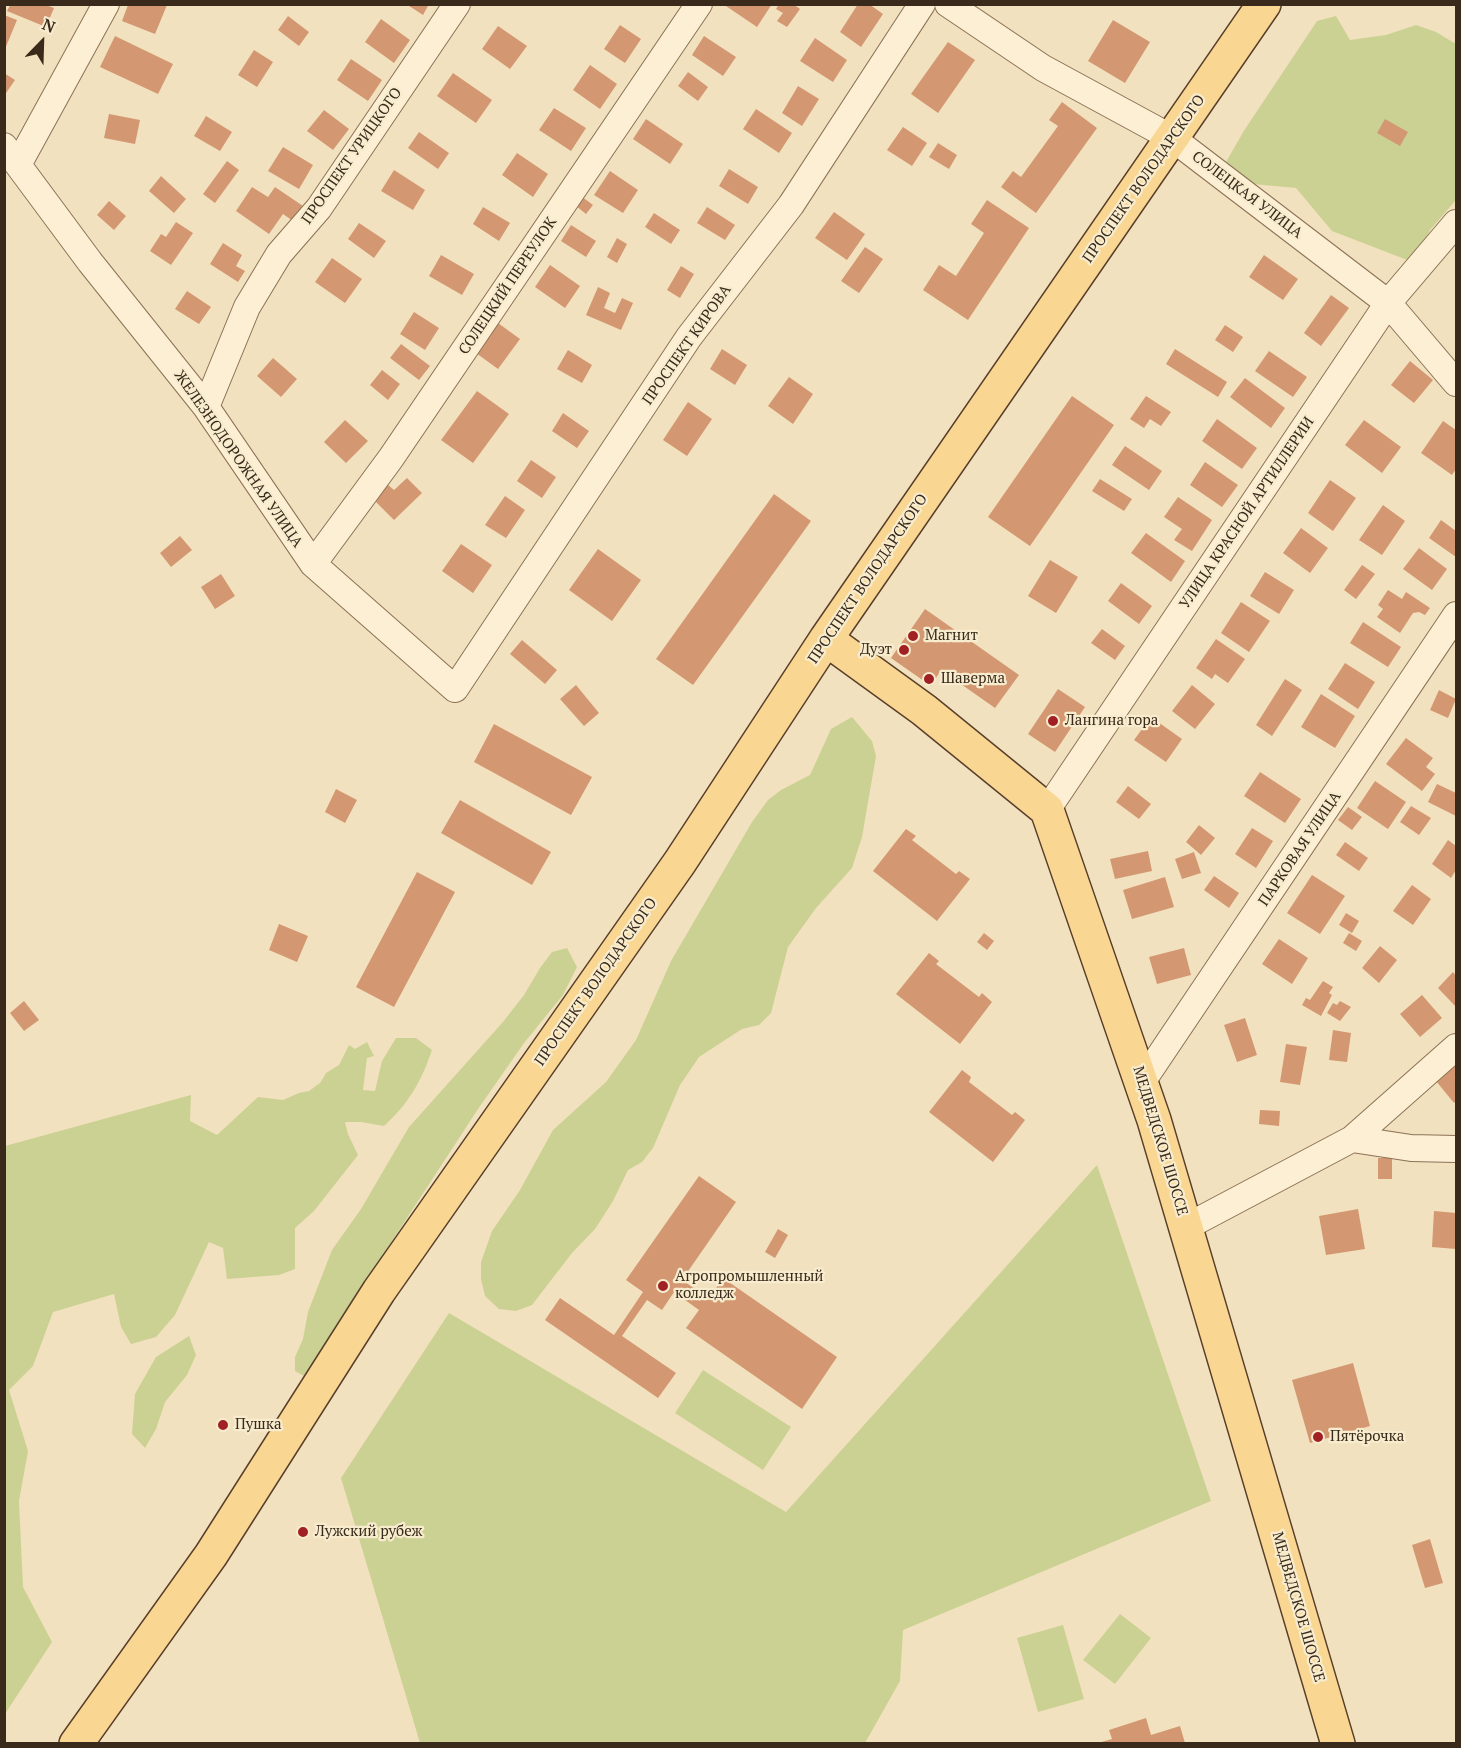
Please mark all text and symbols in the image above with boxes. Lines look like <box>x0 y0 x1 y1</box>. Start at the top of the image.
north arrow <box>12 12 72 72</box>
text: N <box>39 13 59 38</box>
street label: ПРОСПЕКТ УРИЦКОГО <box>298 84 406 228</box>
street label: ПРОСПЕКТ ВОЛОДАРСКОГО <box>1079 92 1209 266</box>
street label: СОЛЕЦКАЯ УЛИЦА <box>1188 148 1306 242</box>
street label: СОЛЕЦКИЙ ПЕРЕУЛОК <box>455 214 561 358</box>
street label: ПРОСПЕКТ КИРОВА <box>639 282 735 408</box>
street label: ЖЕЛЕЗНОДОРОЖНАЯ УЛИЦА <box>170 367 306 551</box>
street label: УЛИЦА КРАСНОЙ АРТИЛЛЕРИИ <box>1176 414 1318 612</box>
street label: ПРОСПЕКТ ВОЛОДАРСКОГО <box>804 491 932 667</box>
place label: Магнит <box>925 627 978 645</box>
marker: Магнит <box>906 629 920 643</box>
place label: Дуэт <box>860 641 892 659</box>
marker: Дуэт <box>897 643 911 657</box>
place label: Шаверма <box>941 670 1005 688</box>
marker: Шаверма <box>922 672 936 686</box>
place label: Лангина гора <box>1065 712 1158 730</box>
marker: Лангина гора <box>1046 714 1060 728</box>
street label: ПАРКОВАЯ УЛИЦА <box>1255 788 1345 910</box>
street label: ПРОСПЕКТ ВОЛОДАРСКОГО <box>531 895 661 1069</box>
street label: МЕДВЕДСКОЕ ШОССЕ <box>1129 1064 1191 1218</box>
place label: Агропромышленный колледж <box>675 1268 824 1303</box>
marker: Агропромышленный колледж <box>656 1279 670 1293</box>
place label: Пушка <box>235 1416 282 1434</box>
marker: Пушка <box>216 1418 230 1432</box>
place label: Пятёрочка <box>1330 1428 1404 1446</box>
marker: Пятёрочка <box>1311 1430 1325 1444</box>
place label: Лужский рубеж <box>315 1523 422 1541</box>
marker: Лужский рубеж <box>296 1525 310 1539</box>
street label: МЕДВЕДСКОЕ ШОССЕ <box>1268 1530 1328 1684</box>

